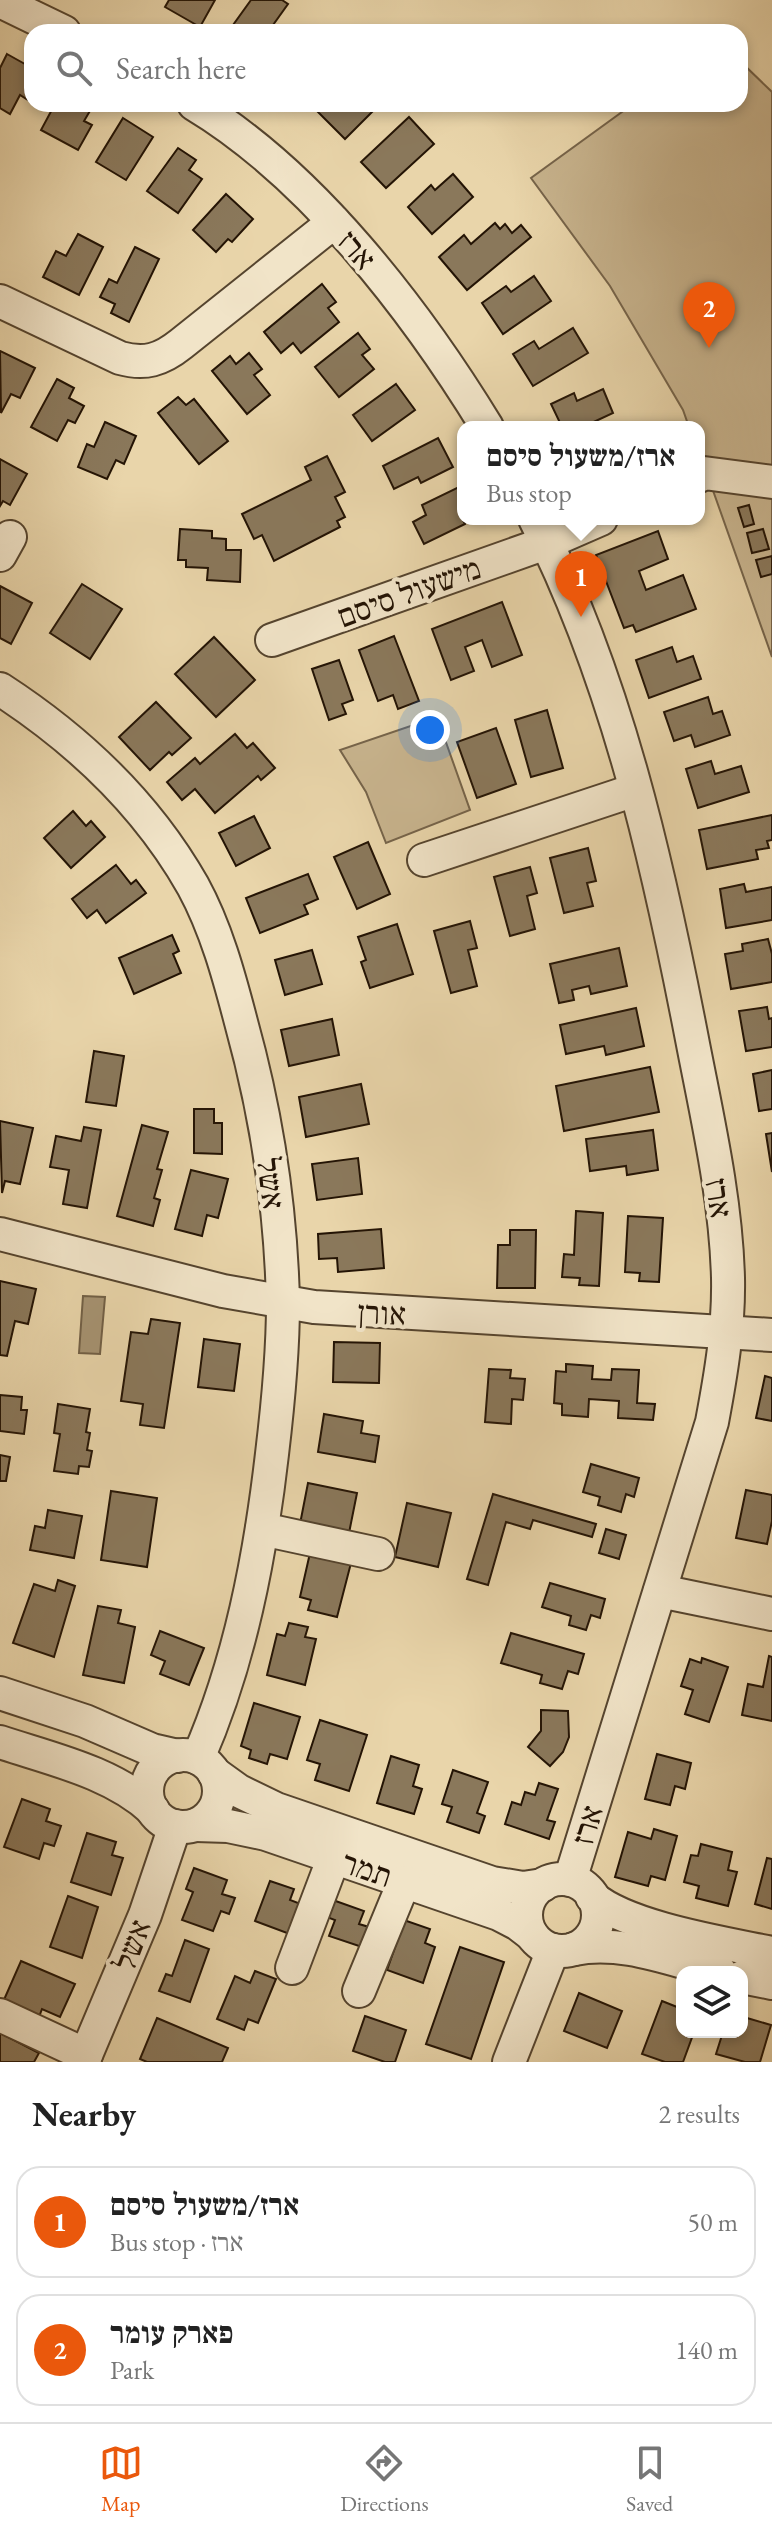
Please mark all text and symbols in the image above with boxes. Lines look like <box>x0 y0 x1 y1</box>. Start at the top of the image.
search box <box>24 24 748 112</box>
icon: search <box>52 46 96 90</box>
text: Search here <box>116 49 246 88</box>
street label: ארז <box>328 221 386 279</box>
pin: 2 <box>683 282 735 348</box>
popup <box>457 421 705 525</box>
text: ארז/משעול סיסם <box>486 436 676 475</box>
text: Bus stop <box>486 476 572 510</box>
street label: מישעול סיסם <box>331 547 487 637</box>
pin: 1 <box>555 551 607 617</box>
your location <box>410 710 450 750</box>
street label: אשל <box>247 1155 295 1211</box>
street label: ארז <box>695 1175 743 1221</box>
street label: אורן <box>357 1291 407 1335</box>
street label: ארז <box>561 1800 613 1850</box>
street label: תמר <box>336 1841 398 1897</box>
street label: אשל <box>103 1913 161 1977</box>
map controls <box>676 1966 748 2038</box>
button: layers <box>676 1966 748 2038</box>
text: Nearby <box>32 2092 136 2136</box>
text: 2 results <box>659 2097 740 2131</box>
text: ארז/משעול סיסם <box>110 2185 299 2224</box>
text: 1 <box>53 2205 67 2239</box>
text: 50 m <box>688 2205 738 2239</box>
text: Bus stop · ארז <box>110 2225 243 2259</box>
text: פארק עומר <box>110 2313 233 2352</box>
text: 2 <box>53 2333 67 2367</box>
text: 140 m <box>675 2333 738 2367</box>
text: Park <box>110 2353 154 2387</box>
tab: Map <box>99 2441 143 2518</box>
tab: Directions <box>340 2441 429 2518</box>
tab: Saved <box>626 2441 673 2518</box>

